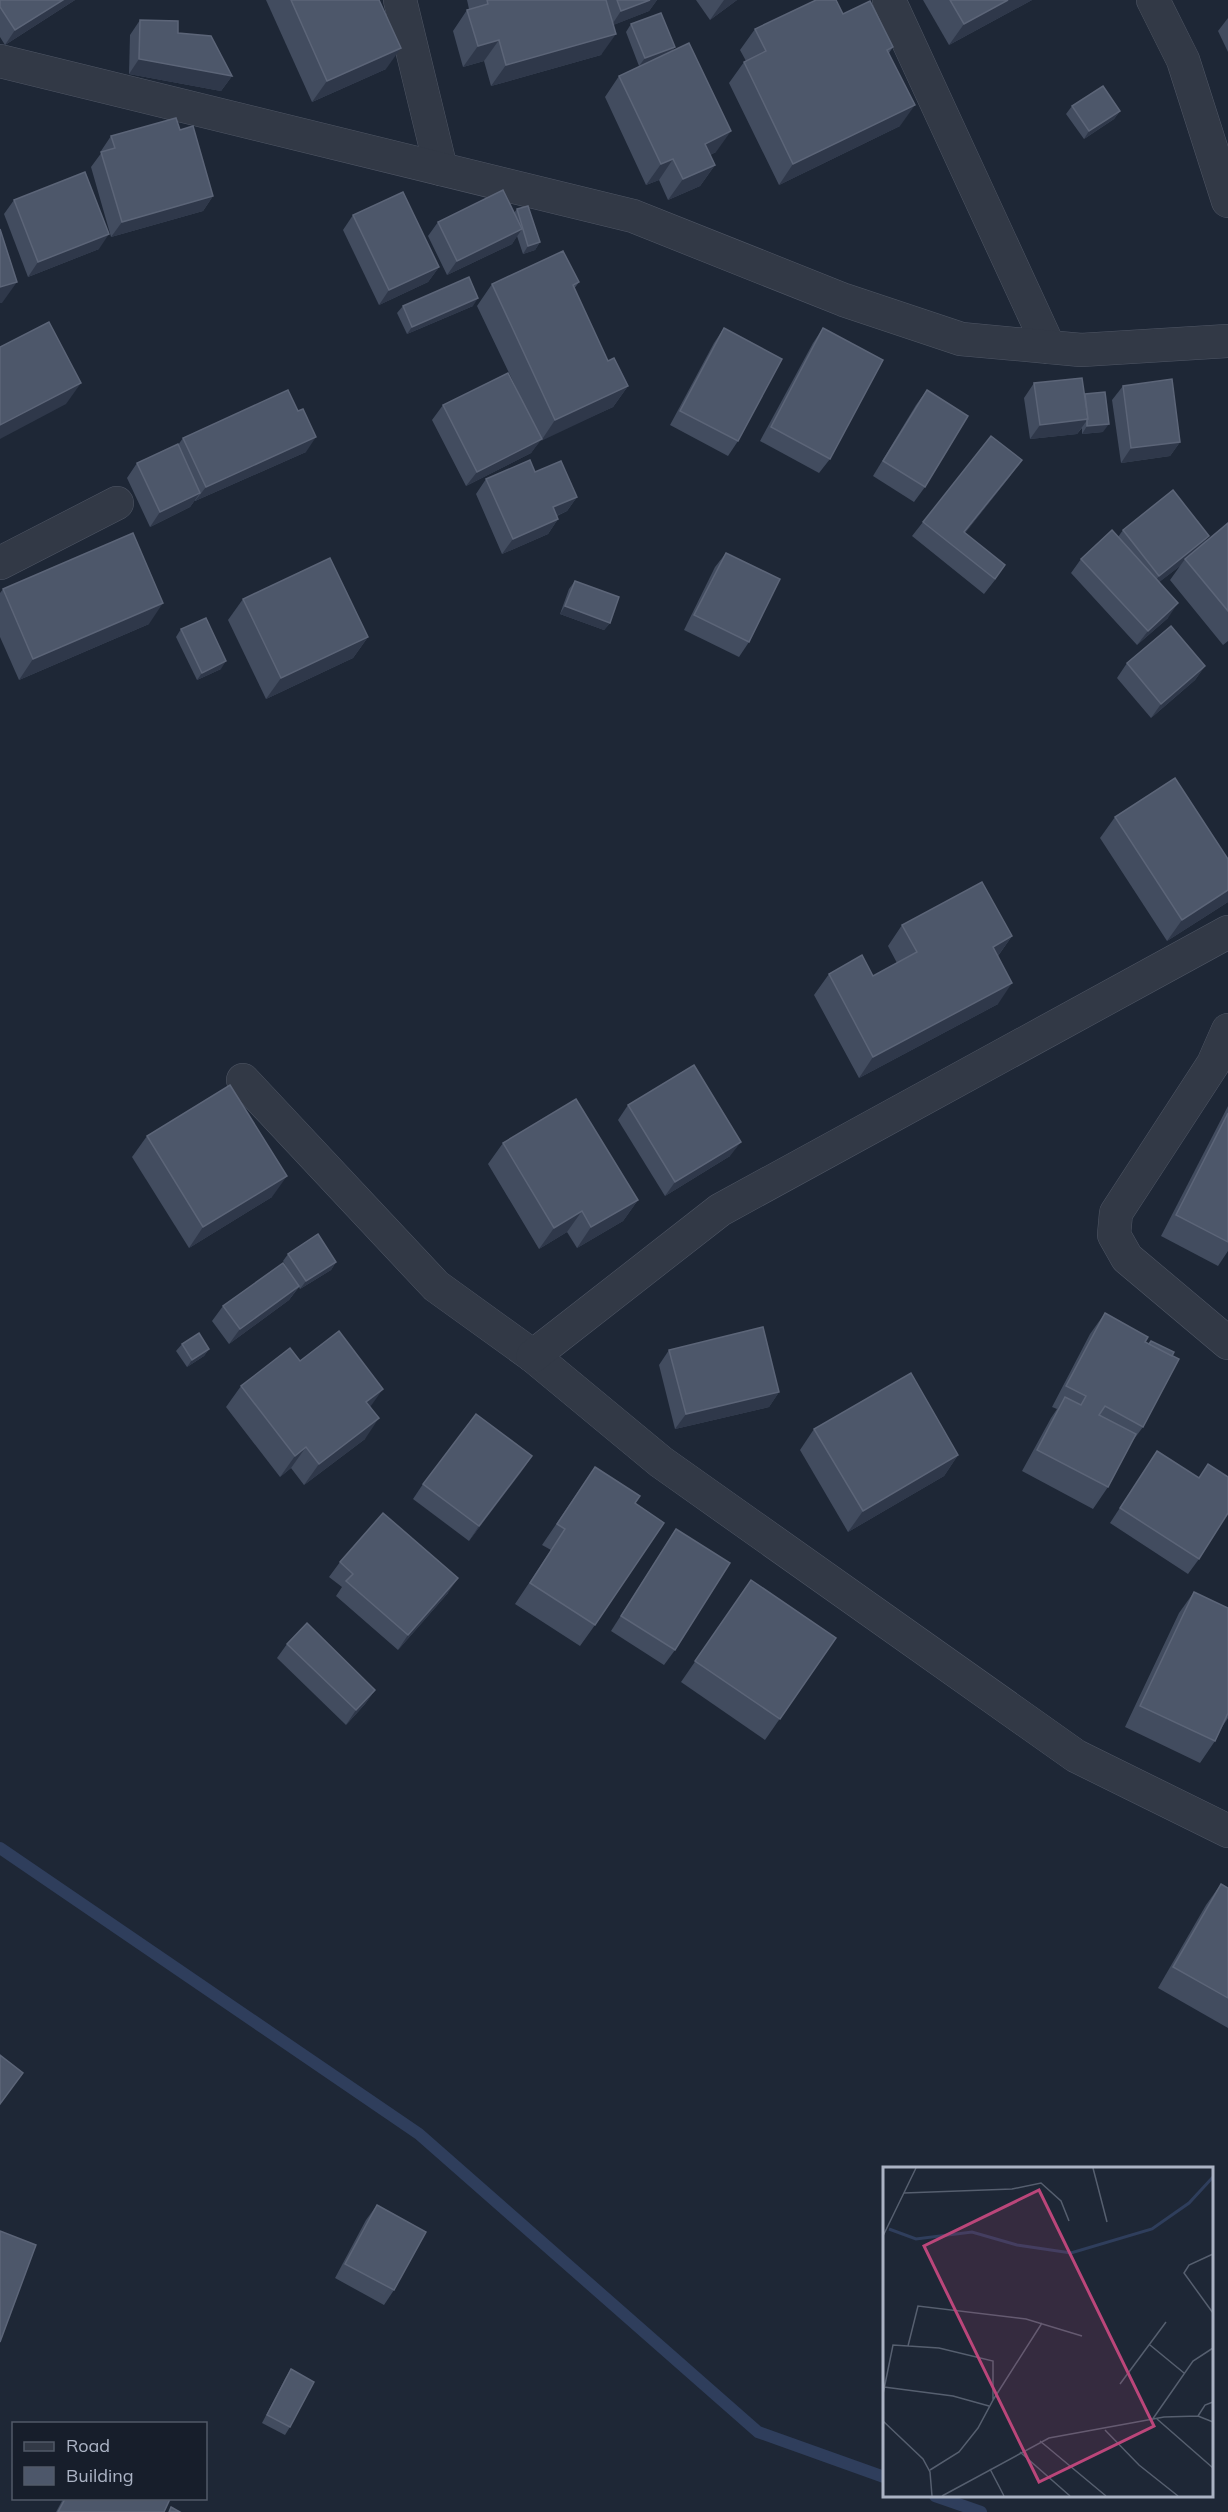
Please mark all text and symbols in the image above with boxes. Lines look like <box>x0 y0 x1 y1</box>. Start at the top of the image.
inset map <box>883 2167 1213 2497</box>
legend <box>12 2422 207 2500</box>
text: Road <box>66 2434 110 2457</box>
text: Building <box>66 2464 134 2487</box>

